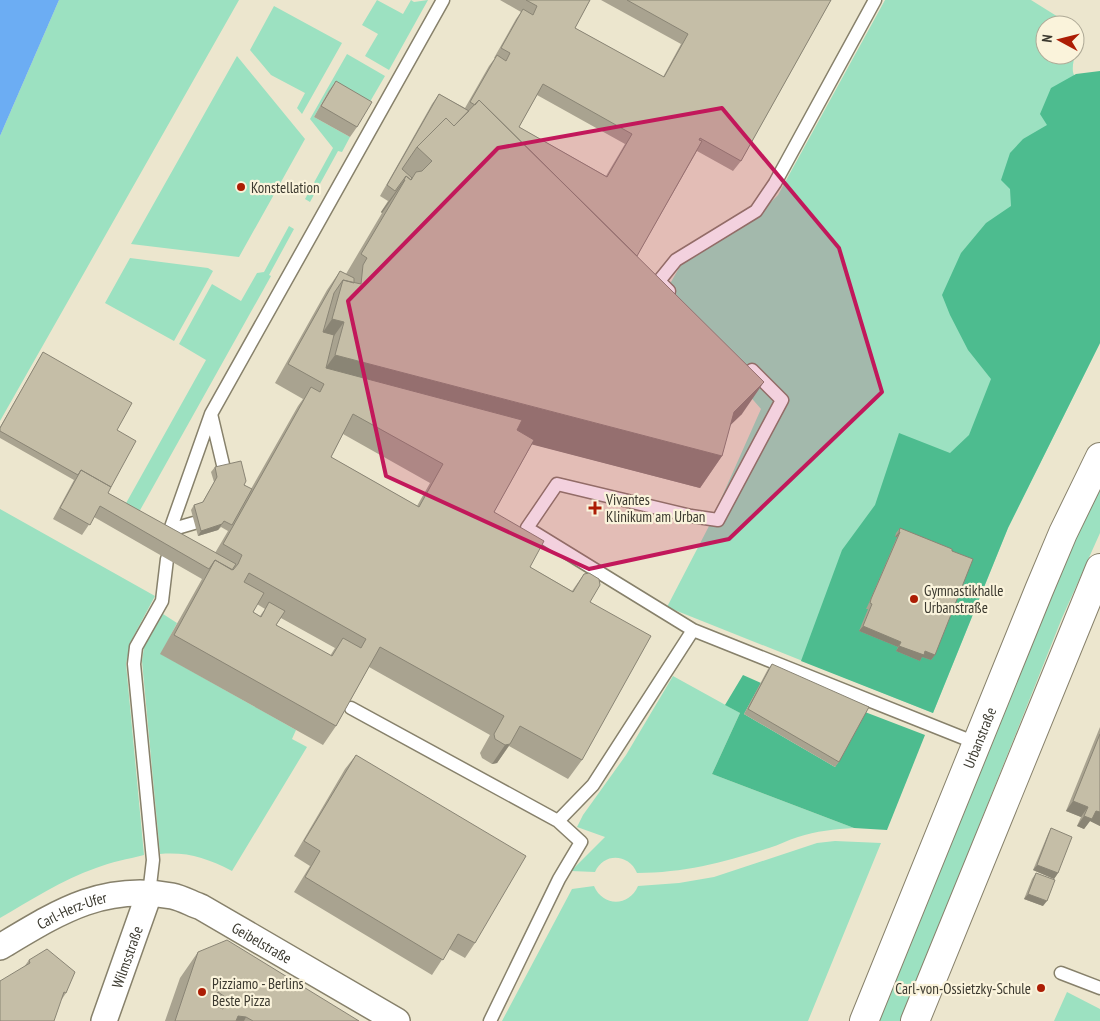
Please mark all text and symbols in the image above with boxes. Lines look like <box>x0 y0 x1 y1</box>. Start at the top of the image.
north arrow <box>1035 15 1085 65</box>
text: N <box>1038 34 1056 43</box>
place label: Konstellation <box>251 178 320 197</box>
marker: Konstellation <box>235 181 247 193</box>
place label: Vivantes Klinikum am Urban <box>605 490 705 526</box>
marker: Vivantes Klinikum am Urban <box>588 501 602 515</box>
place label: Gymnastikhalle Urbanstraße <box>924 581 1003 617</box>
marker: Gymnastikhalle Urbanstraße <box>908 593 920 605</box>
street label: Urbanstraße <box>958 704 1000 771</box>
street label: Carl-Herz-Ufer <box>33 887 109 933</box>
street label: Geibelstraße <box>229 918 295 967</box>
street label: Wilmsstraße <box>107 923 146 991</box>
place label: Pizziamo - Berlins Beste Pizza <box>212 974 304 1010</box>
place label: Carl-von-Ossietzky-Schule <box>895 979 1031 998</box>
marker: Carl-von-Ossietzky-Schule <box>1035 982 1047 994</box>
marker: Pizziamo - Berlins Beste Pizza <box>196 986 208 998</box>

